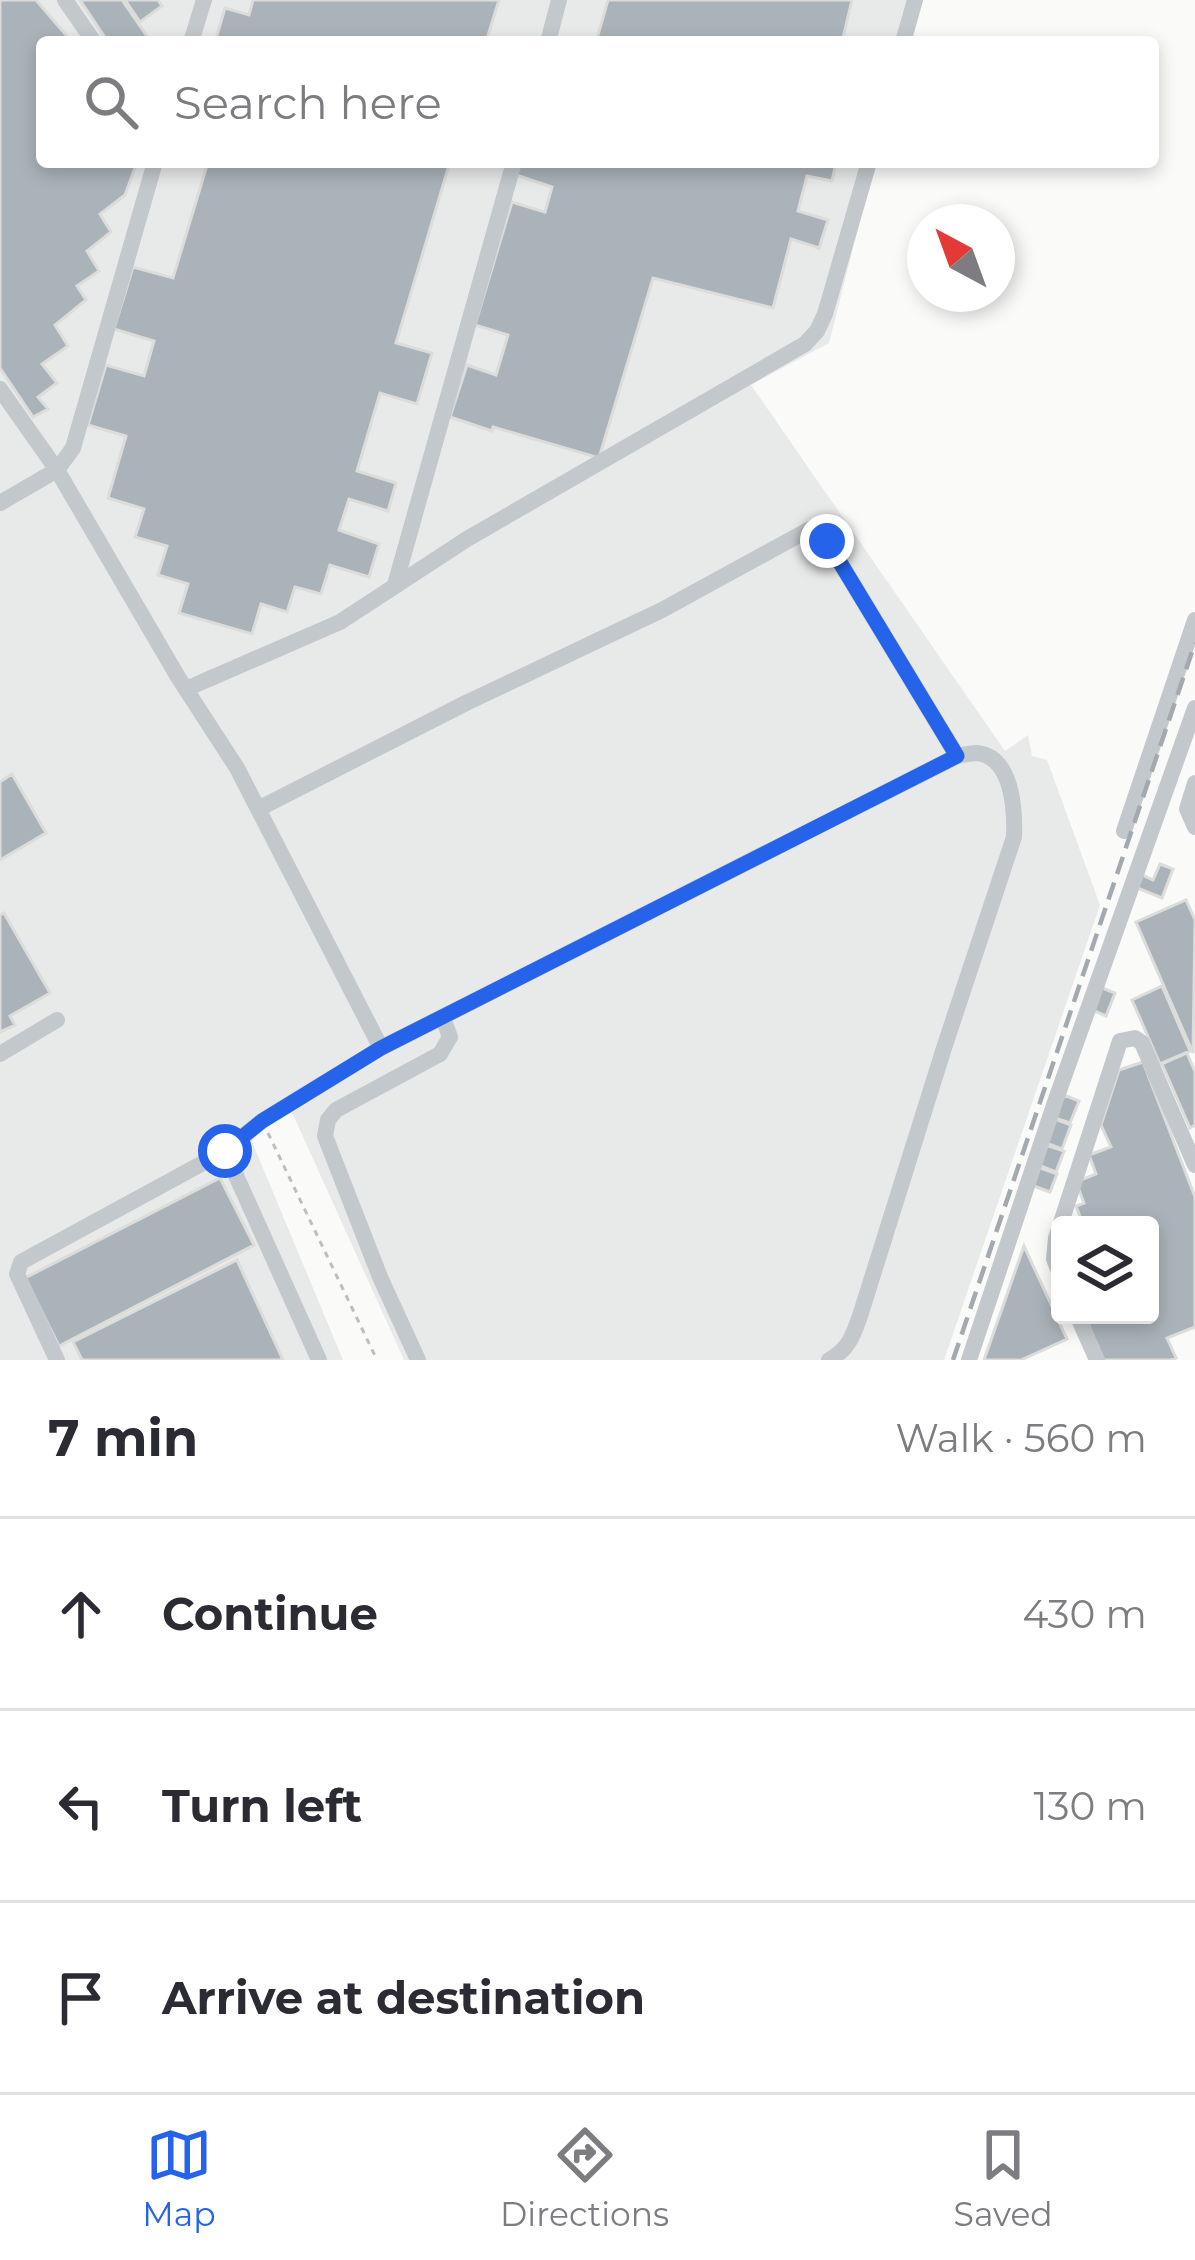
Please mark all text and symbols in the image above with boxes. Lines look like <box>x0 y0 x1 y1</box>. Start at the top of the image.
search box <box>36 36 1159 168</box>
icon: search <box>78 69 144 135</box>
text: Search here <box>174 75 442 130</box>
north arrow <box>907 204 1015 312</box>
route end <box>800 514 854 568</box>
route start <box>198 1124 252 1178</box>
map controls <box>1051 1216 1159 1324</box>
button: layers <box>1051 1216 1159 1324</box>
text: 7 min <box>48 1407 198 1469</box>
text: Walk · 560 m <box>895 1414 1147 1462</box>
icon: ahead <box>48 1581 114 1647</box>
text: Continue <box>162 1586 378 1641</box>
text: 430 m <box>1022 1590 1147 1638</box>
icon: left <box>48 1773 114 1839</box>
text: Turn left <box>162 1778 362 1833</box>
text: 130 m <box>1034 1782 1147 1830</box>
icon: arrive <box>48 1965 114 2031</box>
text: Arrive at destination <box>162 1970 645 2025</box>
tab: Map <box>142 2122 216 2234</box>
tab: Directions <box>500 2122 669 2234</box>
tab: Saved <box>954 2122 1053 2234</box>

